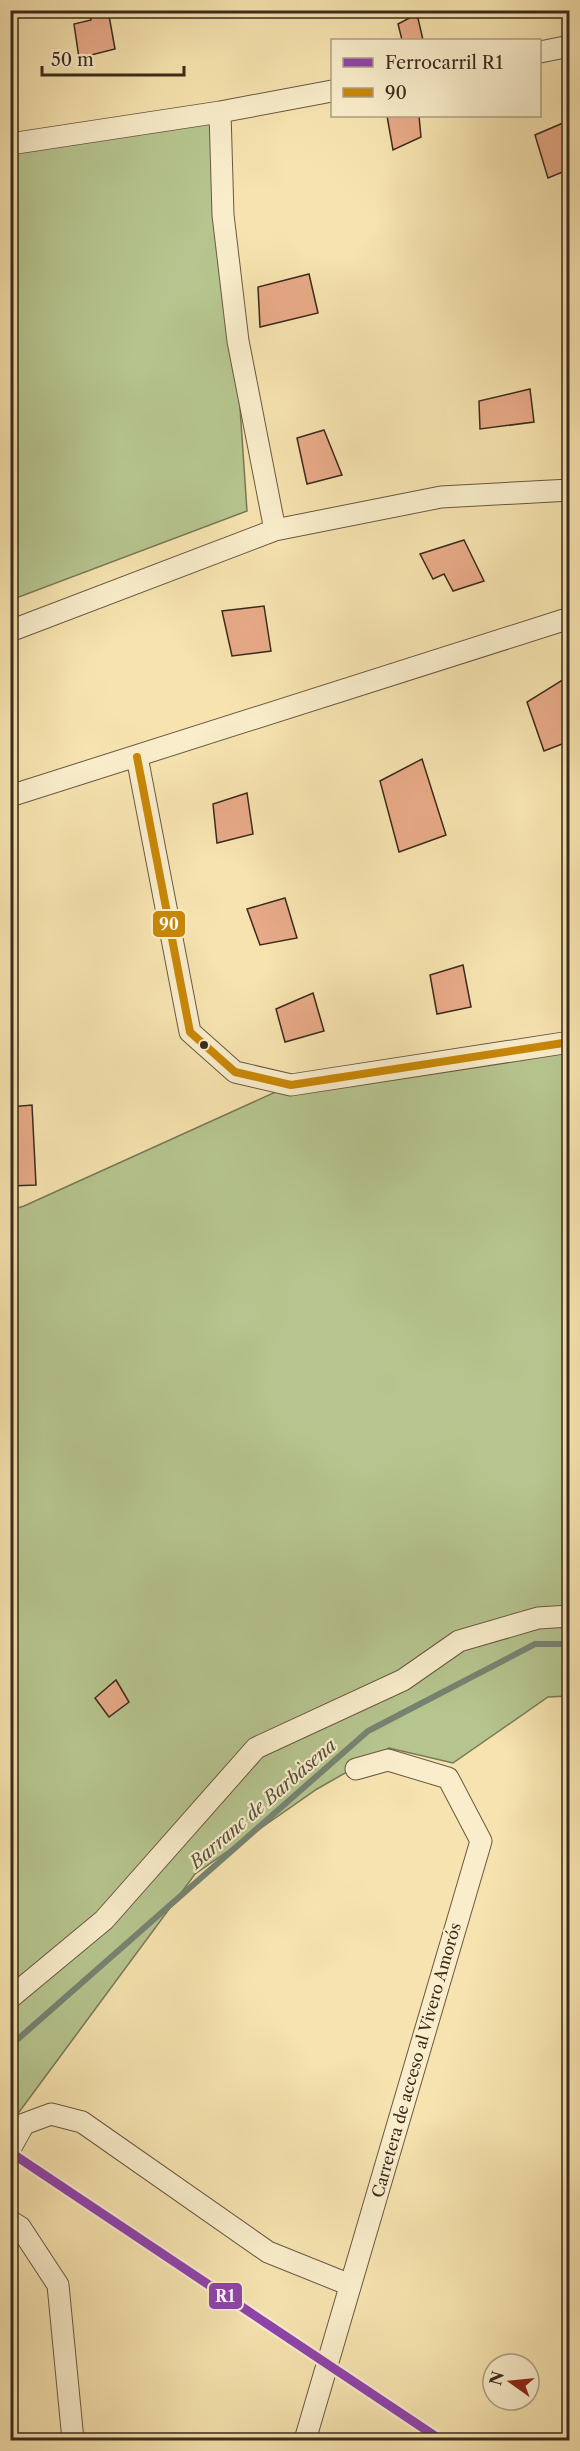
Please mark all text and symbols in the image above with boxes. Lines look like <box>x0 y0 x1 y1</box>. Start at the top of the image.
scale bar <box>42 39 184 77</box>
legend <box>331 39 541 117</box>
text: 50 m <box>51 49 94 71</box>
text: Ferrocarril R1 <box>385 52 504 74</box>
text: 90 <box>385 82 407 104</box>
line badge: 90 <box>152 910 186 938</box>
text: 90 <box>159 914 179 934</box>
unlabelled marker <box>198 1039 210 1051</box>
water label: Barranc de Barbàsena <box>184 1734 341 1875</box>
street label: Carretera de acceso al Vivero Amorós <box>367 1920 465 2200</box>
line badge: R1 <box>208 2282 243 2310</box>
text: R1 <box>215 2286 236 2306</box>
north arrow <box>481 2352 541 2412</box>
text: N <box>485 2369 508 2387</box>

